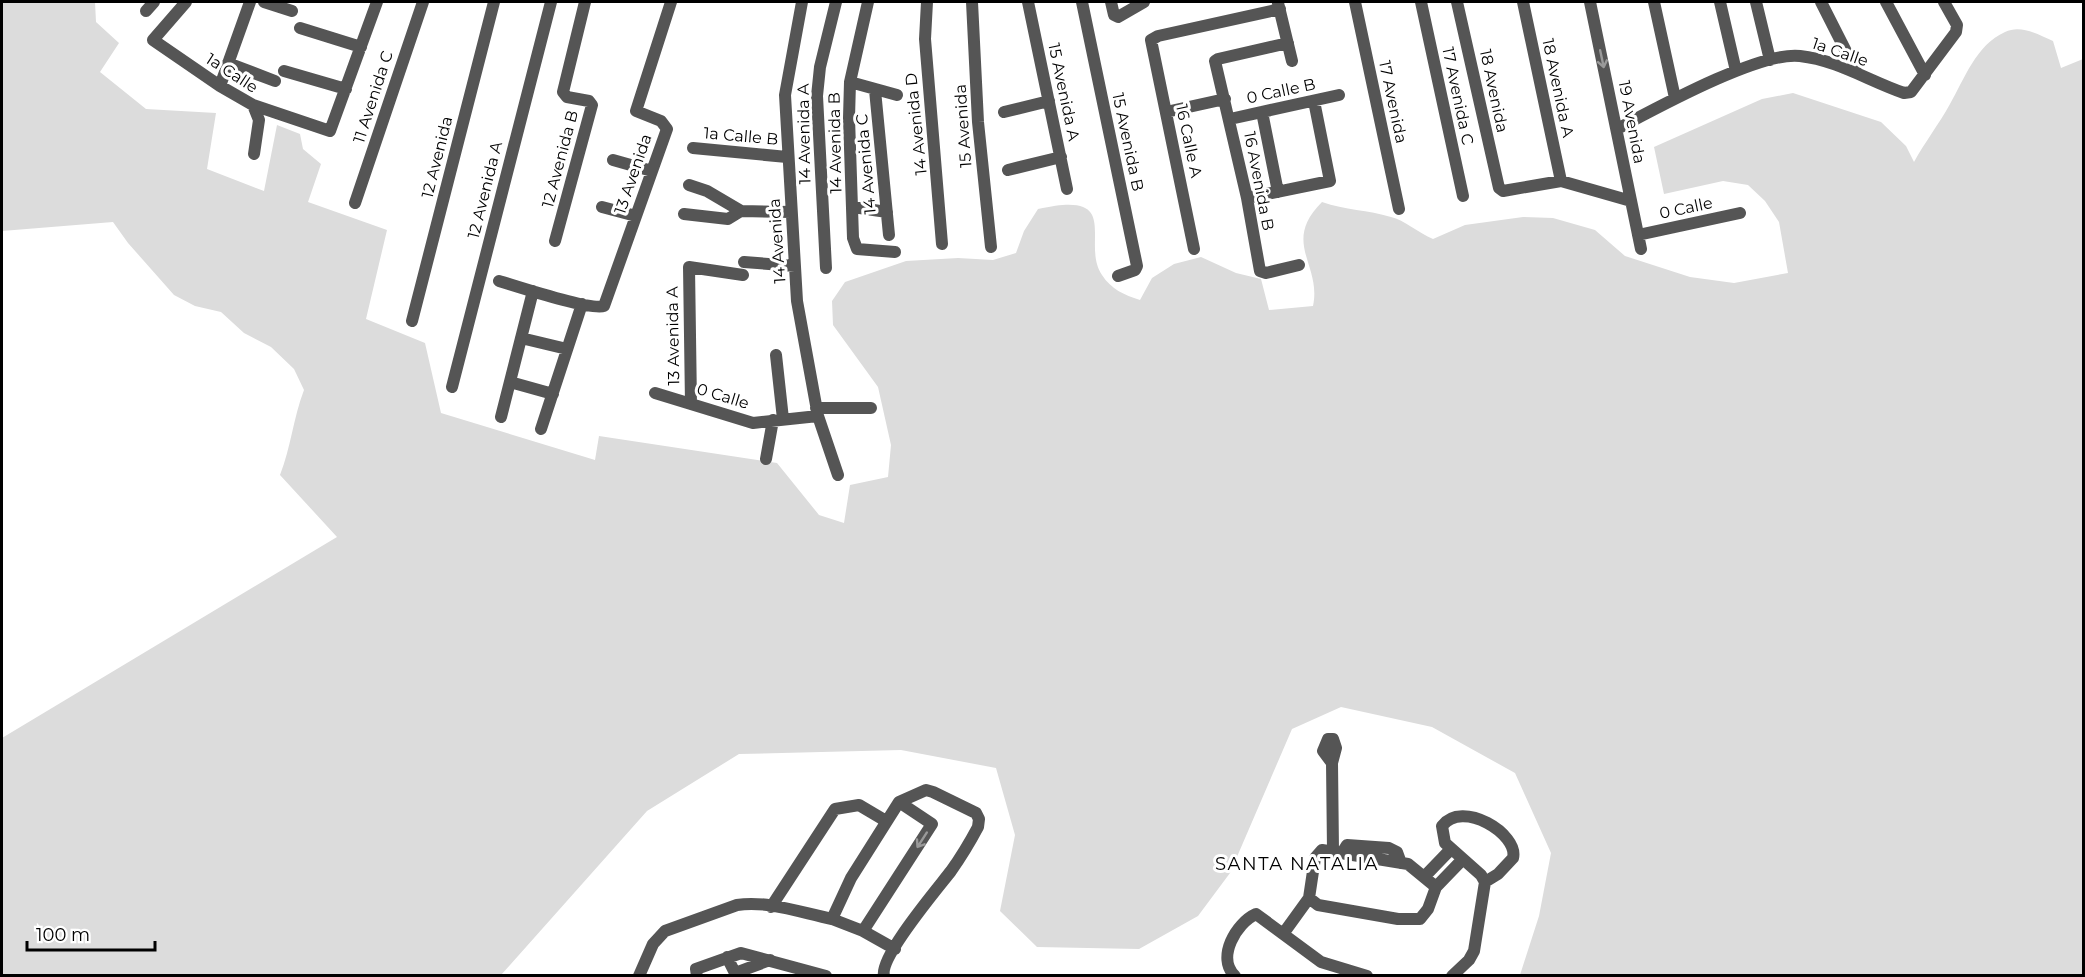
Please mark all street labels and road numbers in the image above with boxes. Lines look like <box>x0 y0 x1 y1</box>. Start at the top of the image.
street label: 1a Calle <box>1809 34 1871 70</box>
street label: 18 Avenida A <box>1538 37 1578 140</box>
street label: 15 Avenida A <box>1044 41 1084 143</box>
street label: 17 Avenida C <box>1438 45 1478 147</box>
street label: 11 Avenida C <box>349 48 397 146</box>
street label: 18 Avenida <box>1476 48 1512 134</box>
street label: 1a Calle <box>202 49 262 97</box>
street label: 17 Avenida <box>1375 59 1411 145</box>
street label: 14 Avenida D <box>901 72 931 176</box>
street label: 0 Calle B <box>1245 74 1317 108</box>
street label: 19 Avenida <box>1615 79 1649 165</box>
street label: 14 Avenida A <box>794 83 814 185</box>
street label: 15 Avenida <box>951 84 975 168</box>
street label: 15 Avenida B <box>1108 91 1148 193</box>
street label: 14 Avenida B <box>825 92 845 194</box>
street label: 16 Calle A <box>1172 103 1206 180</box>
street label: 12 Avenida B <box>538 108 582 210</box>
street label: 14 Avenida C <box>852 113 880 215</box>
street label: 12 Avenida <box>418 114 456 200</box>
street label: 1a Calle B <box>703 123 779 149</box>
street label: 16 Avenida B <box>1240 130 1278 232</box>
street label: 13 Avenida <box>610 131 656 217</box>
street label: 12 Avenida A <box>464 139 506 240</box>
street label: 0 Calle <box>1658 193 1714 223</box>
street label: 14 Avenida <box>765 198 789 284</box>
street label: 13 Avenida A <box>663 286 683 386</box>
street label: 0 Calle <box>695 379 751 413</box>

